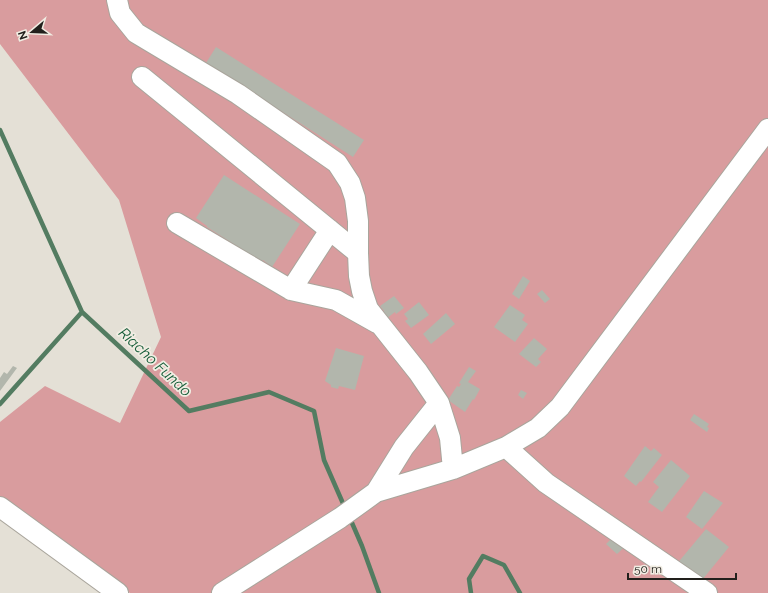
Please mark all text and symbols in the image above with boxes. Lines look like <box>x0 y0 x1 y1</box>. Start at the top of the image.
north arrow <box>12 12 52 52</box>
text: N <box>16 29 31 41</box>
water label: Riacho Fundo <box>115 324 195 400</box>
scale bar <box>628 555 736 581</box>
text: 50 m <box>634 562 662 576</box>

